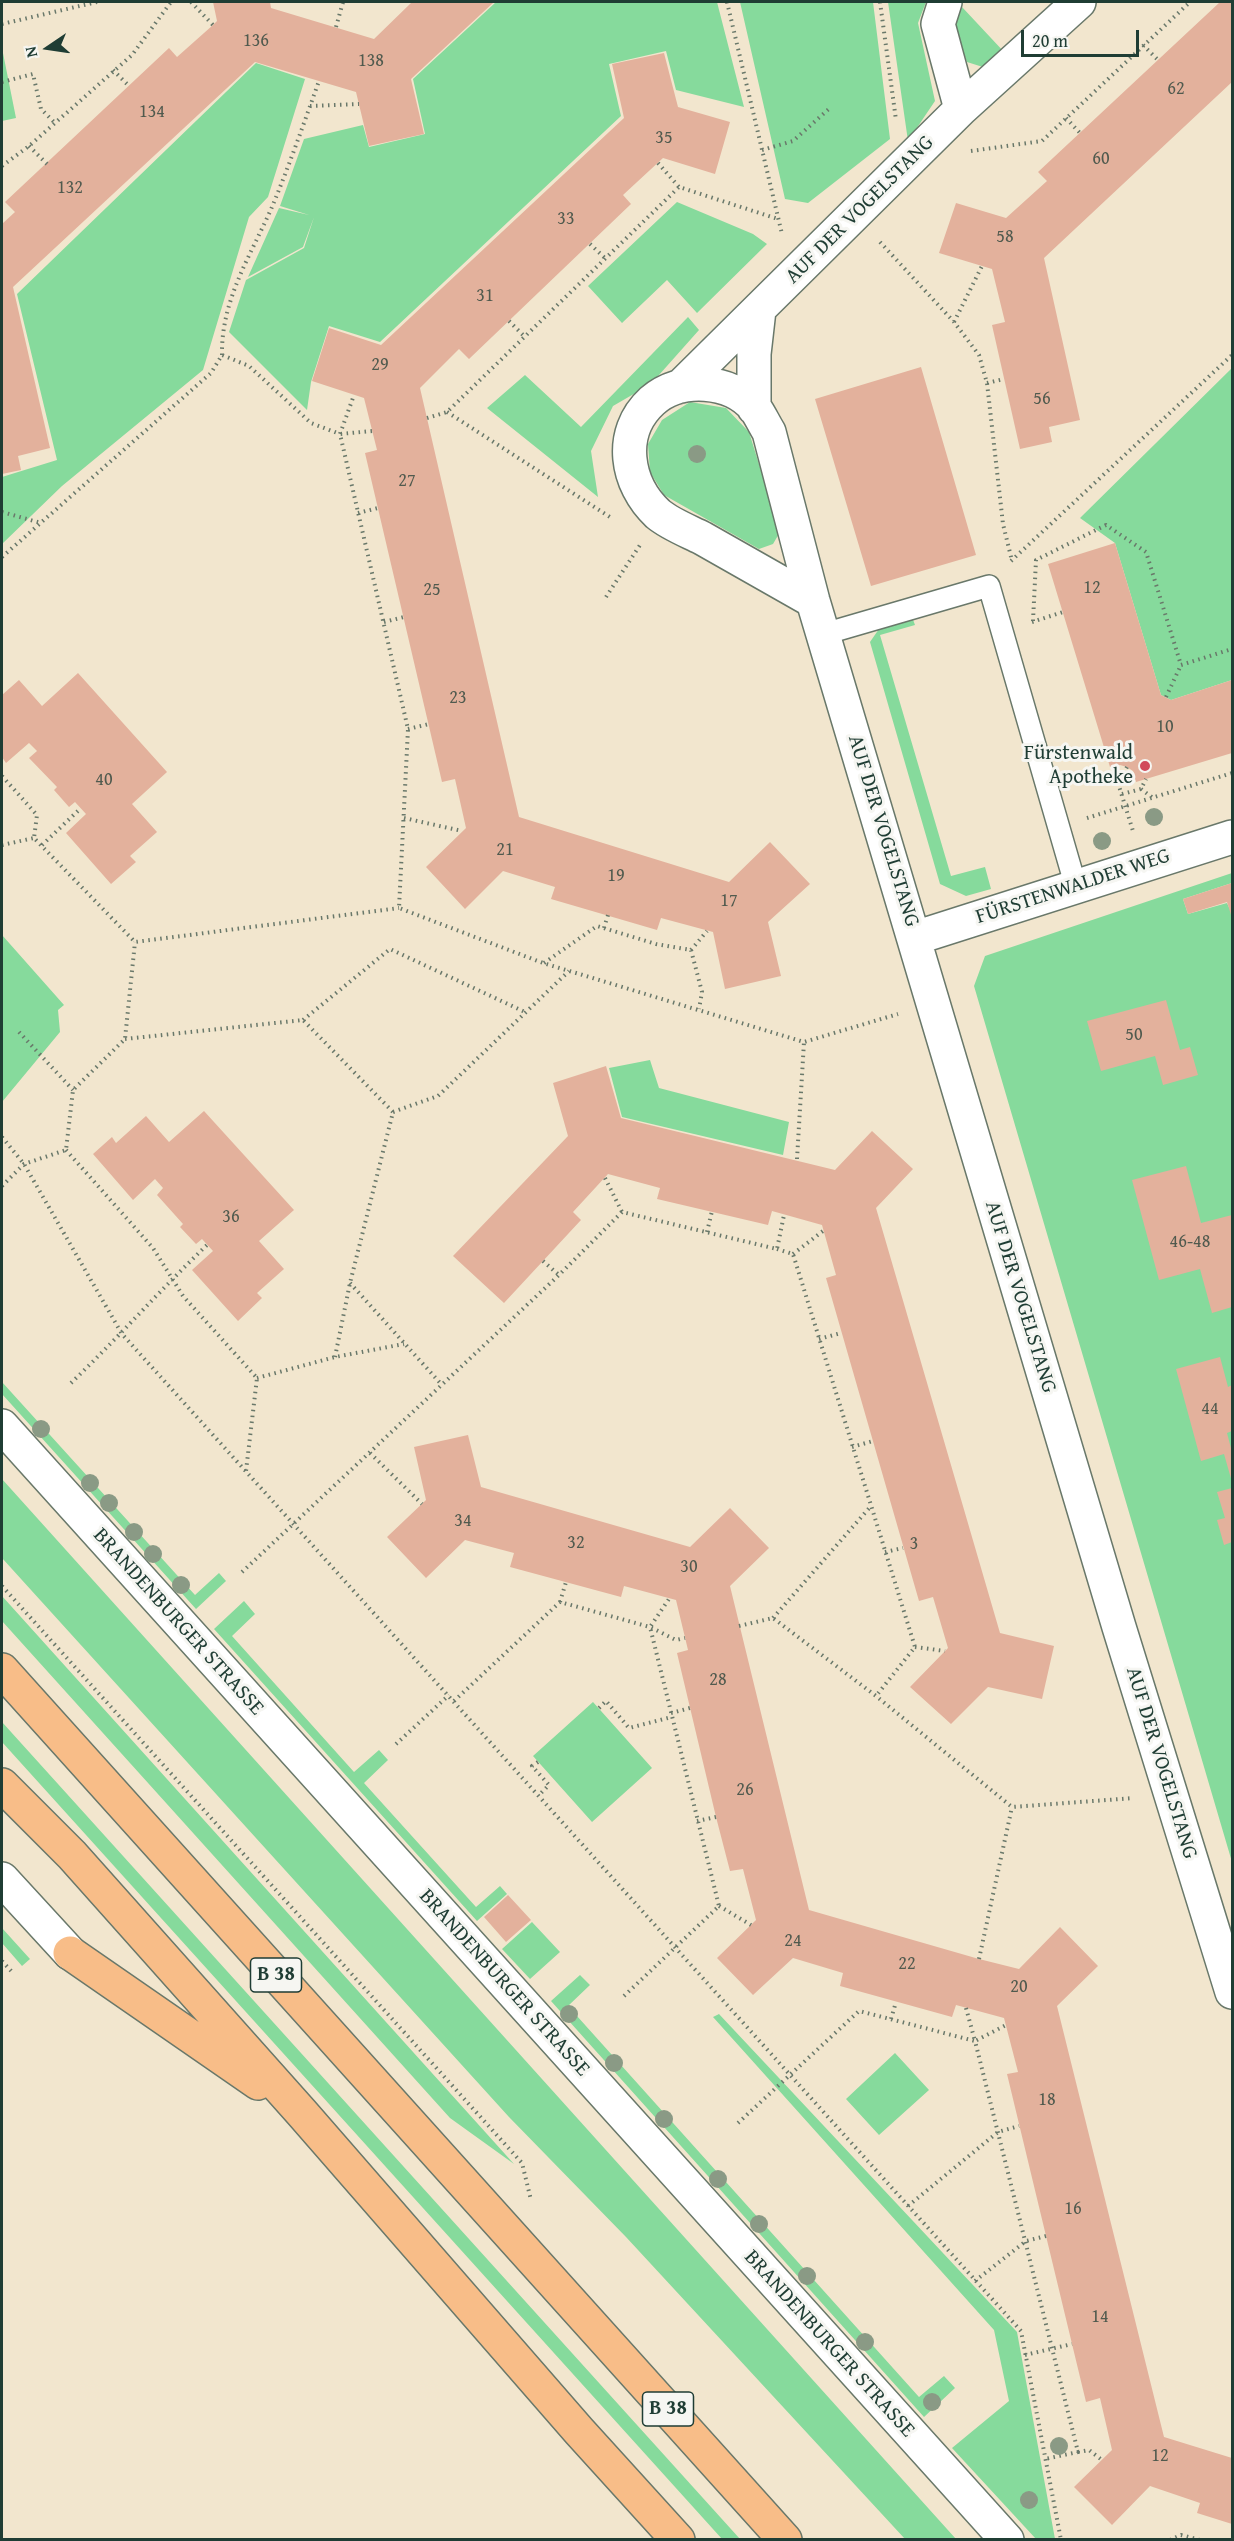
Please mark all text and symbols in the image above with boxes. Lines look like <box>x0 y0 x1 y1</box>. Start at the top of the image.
north arrow <box>18 18 78 78</box>
scale bar <box>1024 18 1142 56</box>
text: 20 m <box>1032 27 1068 54</box>
house number: 136 <box>243 30 269 52</box>
text: N <box>18 44 43 60</box>
house number: 138 <box>358 50 384 72</box>
house number: 62 <box>1167 78 1185 100</box>
house number: 134 <box>139 101 165 123</box>
house number: 35 <box>655 127 673 149</box>
street label: AUF DER VOGELSTANG <box>781 131 939 289</box>
house number: 60 <box>1092 148 1110 170</box>
house number: 132 <box>57 177 83 199</box>
house number: 33 <box>557 208 575 230</box>
house number: 58 <box>996 226 1014 248</box>
house number: 31 <box>476 285 494 307</box>
house number: 29 <box>371 354 389 376</box>
house number: 56 <box>1033 388 1051 410</box>
house number: 27 <box>398 470 416 492</box>
house number: 12 <box>1083 577 1101 599</box>
house number: 25 <box>423 579 441 601</box>
house number: 23 <box>449 687 467 709</box>
house number: 10 <box>1156 716 1174 738</box>
street label: AUF DER VOGELSTANG <box>842 732 924 930</box>
place label: Fürstenwald Apotheke <box>1024 741 1133 791</box>
marker: Fürstenwald Apotheke <box>1138 759 1152 773</box>
house number: 40 <box>95 769 113 791</box>
house number: 21 <box>496 839 514 861</box>
street label: FÜRSTENWALDER WEG <box>973 844 1173 930</box>
house number: 19 <box>607 865 625 887</box>
house number: 17 <box>720 890 738 912</box>
house number: 50 <box>1125 1024 1143 1046</box>
street label: AUF DER VOGELSTANG <box>979 1198 1061 1396</box>
house number: 36 <box>222 1206 240 1228</box>
house number: 46-48 <box>1170 1231 1210 1253</box>
house number: 44 <box>1201 1398 1219 1420</box>
house number: 34 <box>454 1510 472 1532</box>
street label: BRANDENBURGER STRASSE <box>87 1523 269 1721</box>
house number: 32 <box>567 1532 585 1554</box>
house number: 3 <box>910 1533 918 1555</box>
house number: 30 <box>680 1556 698 1578</box>
street label: AUF DER VOGELSTANG <box>1120 1664 1202 1862</box>
house number: 28 <box>709 1669 727 1691</box>
house number: 26 <box>736 1779 754 1801</box>
street label: BRANDENBURGER STRASSE <box>413 1884 595 2082</box>
house number: 24 <box>784 1930 802 1952</box>
house number: 22 <box>898 1953 916 1975</box>
road number: B 38 <box>250 1958 302 1992</box>
house number: 20 <box>1010 1976 1028 1998</box>
house number: 18 <box>1038 2089 1056 2111</box>
house number: 16 <box>1064 2198 1082 2220</box>
street label: BRANDENBURGER STRASSE <box>738 2245 920 2443</box>
house number: 14 <box>1091 2306 1109 2328</box>
road number: B 38 <box>642 2392 694 2426</box>
house number: 12 <box>1151 2445 1169 2467</box>

